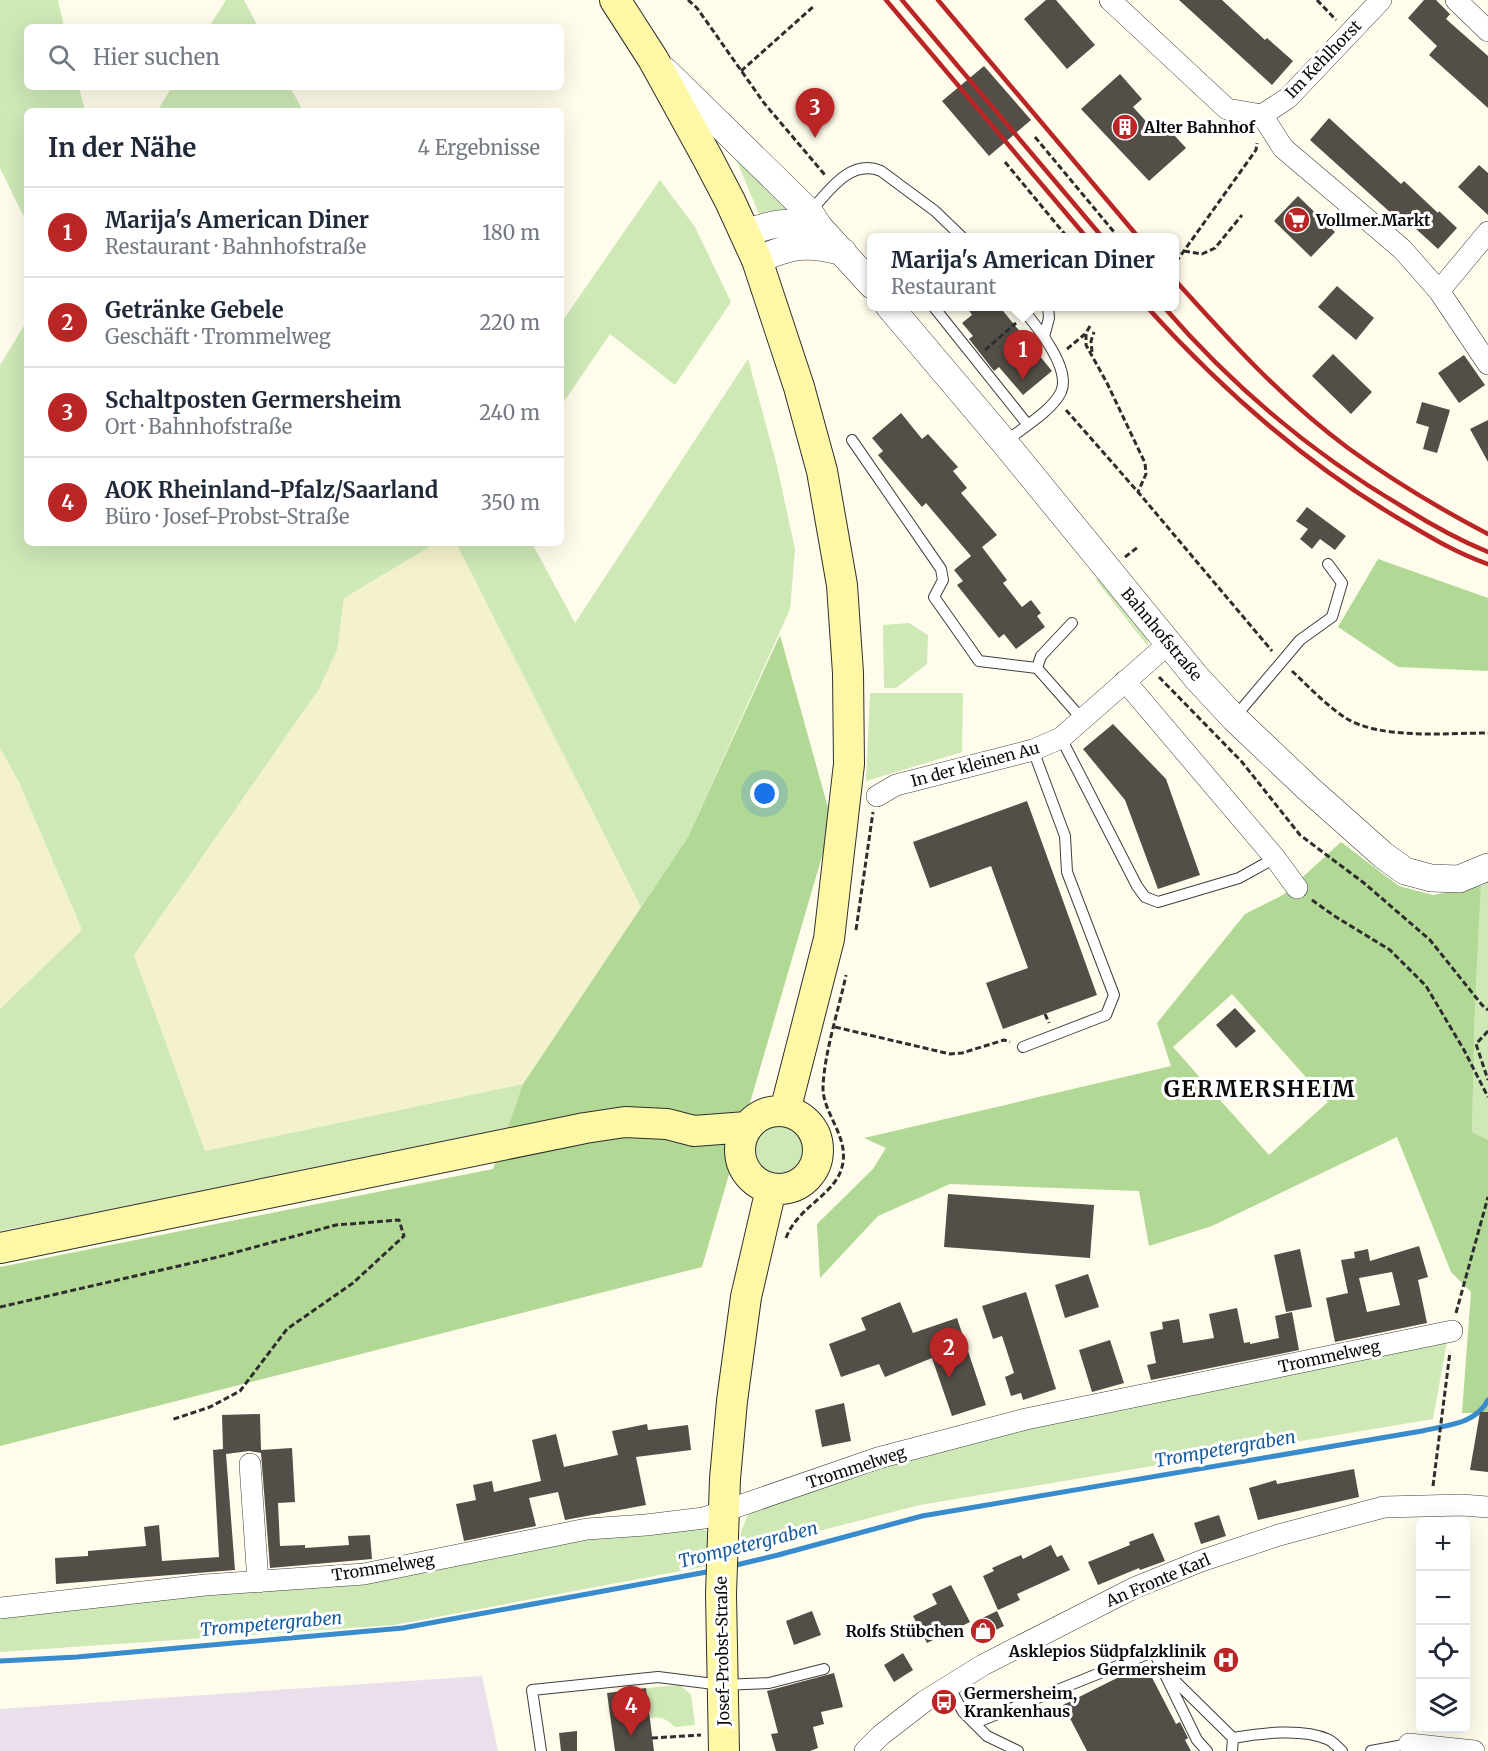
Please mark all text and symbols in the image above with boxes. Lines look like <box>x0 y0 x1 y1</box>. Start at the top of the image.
street label: Im Kehlhorst <box>1281 15 1366 102</box>
search box <box>24 24 564 90</box>
icon: search <box>45 41 78 74</box>
text: Hier suchen <box>93 43 220 71</box>
pin: 3 <box>796 88 834 138</box>
building icon: Alter Bahnhof <box>1110 112 1140 142</box>
place label: Alter Bahnhof <box>1143 117 1256 137</box>
text: In der Nähe <box>48 131 196 164</box>
text: 4 Ergebnisse <box>418 135 540 160</box>
supermarket icon: Vollmer.Markt <box>1282 205 1312 235</box>
text: Marija's American Diner <box>105 206 369 234</box>
place label: Vollmer.Markt <box>1315 210 1431 230</box>
text: 1 <box>63 220 72 245</box>
text: 180 m <box>482 220 540 245</box>
popup <box>867 233 1179 311</box>
text: Restaurant · Bahnhofstraße <box>105 234 366 259</box>
text: Marija's American Diner <box>891 246 1155 274</box>
text: Restaurant <box>891 274 996 299</box>
text: Getränke Gebele <box>105 296 284 324</box>
text: 2 <box>62 310 73 335</box>
text: 220 m <box>480 310 540 335</box>
text: Geschäft · Trommelweg <box>105 324 331 349</box>
pin: 1 <box>1004 330 1042 380</box>
text: Schaltposten Germersheim <box>105 386 401 414</box>
text: 3 <box>62 400 73 425</box>
text: 240 m <box>479 400 540 425</box>
text: Ort · Bahnhofstraße <box>105 414 292 439</box>
text: AOK Rheinland-Pfalz/Saarland <box>105 476 438 504</box>
text: 4 <box>61 490 74 515</box>
text: 350 m <box>481 490 540 515</box>
text: Büro · Josef-Probst-Straße <box>105 504 350 529</box>
street label: Bahnhofstraße <box>1117 583 1207 685</box>
street label: In der kleinen Au <box>909 737 1041 791</box>
your location <box>750 779 779 808</box>
district label: GERMERSHEIM <box>1164 1075 1356 1103</box>
pin: 2 <box>930 1328 968 1378</box>
street label: Trommelweg <box>1276 1335 1382 1377</box>
water label: Trompetergraben <box>1153 1425 1297 1472</box>
street label: Trommelweg <box>804 1441 909 1492</box>
water label: Trompetergraben <box>676 1516 820 1573</box>
map controls <box>1416 1517 1470 1733</box>
button: + <box>1416 1517 1470 1571</box>
street label: Trommelweg <box>330 1549 436 1585</box>
street label: An Fronte Karl <box>1102 1549 1213 1611</box>
button: − <box>1416 1571 1470 1625</box>
street label: Josef-Probst-Straße <box>711 1576 733 1727</box>
water label: Trompetergraben <box>199 1606 343 1641</box>
shop icon: Rolfs Stübchen <box>968 1616 998 1646</box>
place label: Rolfs Stübchen <box>845 1621 964 1641</box>
button: locate <box>1416 1625 1470 1679</box>
place label: Asklepios Südpfalzklinik Germersheim <box>1008 1641 1207 1679</box>
hospital icon: Asklepios Südpfalzklinik Germersheim <box>1211 1645 1241 1675</box>
button: layers <box>1416 1679 1470 1733</box>
place label: Germersheim, Krankenhaus <box>964 1683 1077 1721</box>
pin: 4 <box>612 1686 650 1736</box>
bus stop icon: Germersheim, Krankenhaus <box>929 1687 959 1717</box>

